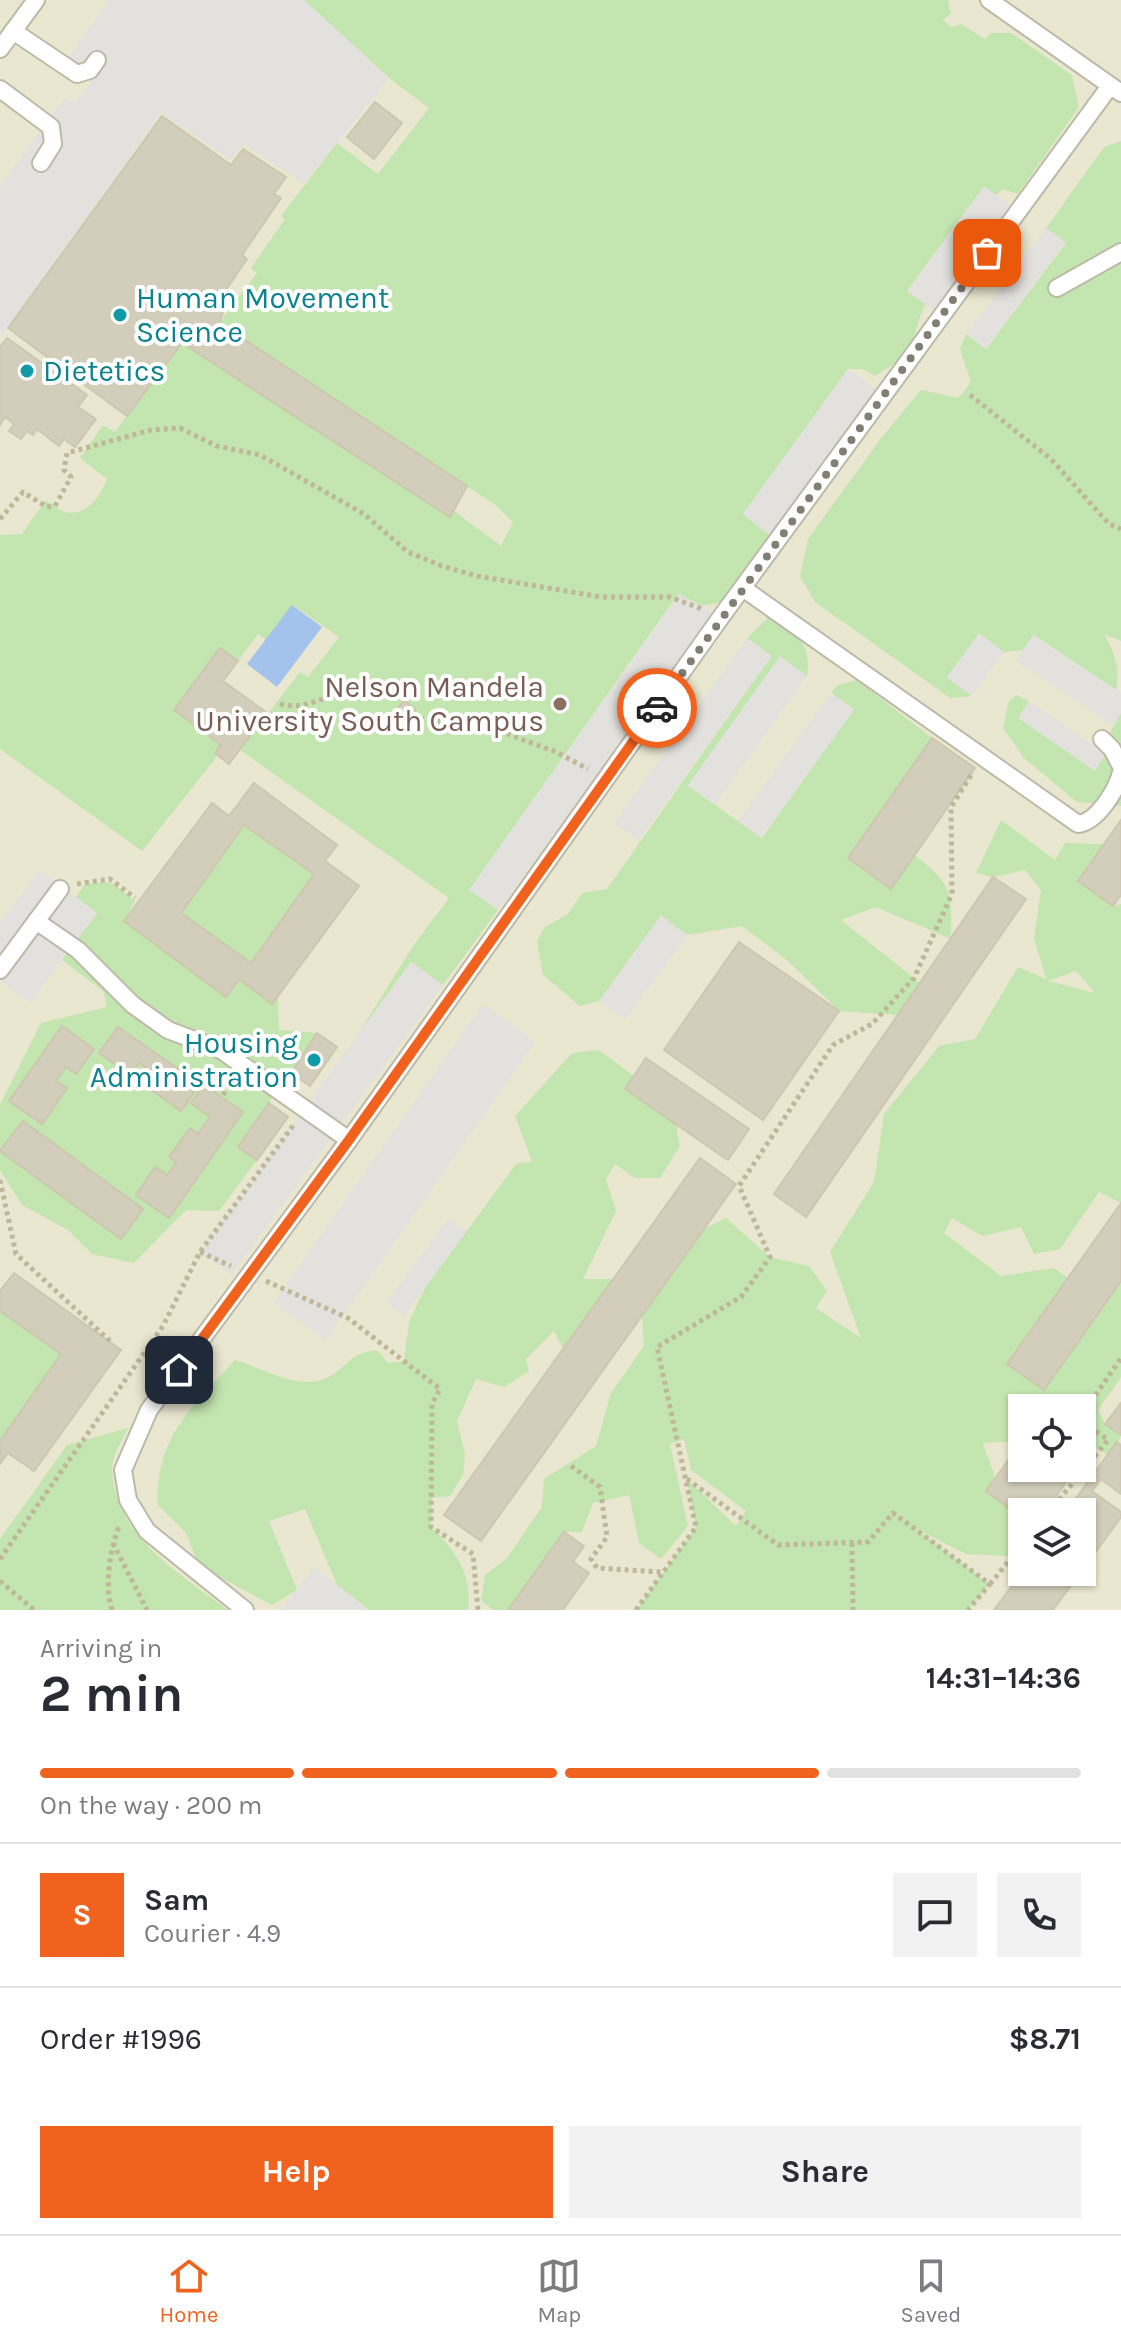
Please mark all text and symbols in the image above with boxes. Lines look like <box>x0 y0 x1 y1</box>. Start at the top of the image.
pin <box>953 219 1021 287</box>
icon: bag <box>965 231 1009 275</box>
place label: Human Movement Science <box>136 280 389 350</box>
marker: Human Movement Science <box>111 306 129 324</box>
place label: Dietetics <box>43 353 165 389</box>
marker: Dietetics <box>18 362 36 380</box>
courier <box>617 668 697 748</box>
place label: Nelson Mandela University South Campus <box>195 669 544 739</box>
icon: car <box>635 686 679 730</box>
marker: Nelson Mandela University South Campus <box>551 695 569 713</box>
place label: Housing Administration <box>90 1025 298 1095</box>
marker: Housing Administration <box>305 1051 323 1069</box>
pin <box>145 1336 213 1404</box>
icon: home <box>157 1348 201 1392</box>
map controls <box>1008 1394 1096 1586</box>
button: locate <box>1008 1394 1096 1482</box>
button: layers <box>1008 1498 1096 1586</box>
text: Arriving in <box>40 1633 162 1664</box>
text: 14:31–14:36 <box>926 1660 1081 1696</box>
text: 2 min <box>40 1663 183 1724</box>
text: On the way · 200 m <box>40 1790 262 1821</box>
button: chat <box>893 1873 977 1957</box>
button: phone <box>997 1873 1081 1957</box>
text: Sam <box>144 1882 209 1918</box>
text: S <box>72 1897 92 1933</box>
text: Courier · 4.9 <box>144 1918 281 1949</box>
text: Order #1996 <box>40 2021 202 2057</box>
text: $8.71 <box>1009 2021 1081 2057</box>
button: Help <box>40 2126 553 2218</box>
button: Share <box>569 2126 1081 2218</box>
tab: Home <box>160 2254 218 2328</box>
tab: Map <box>537 2254 581 2328</box>
tab: Saved <box>901 2254 961 2328</box>

